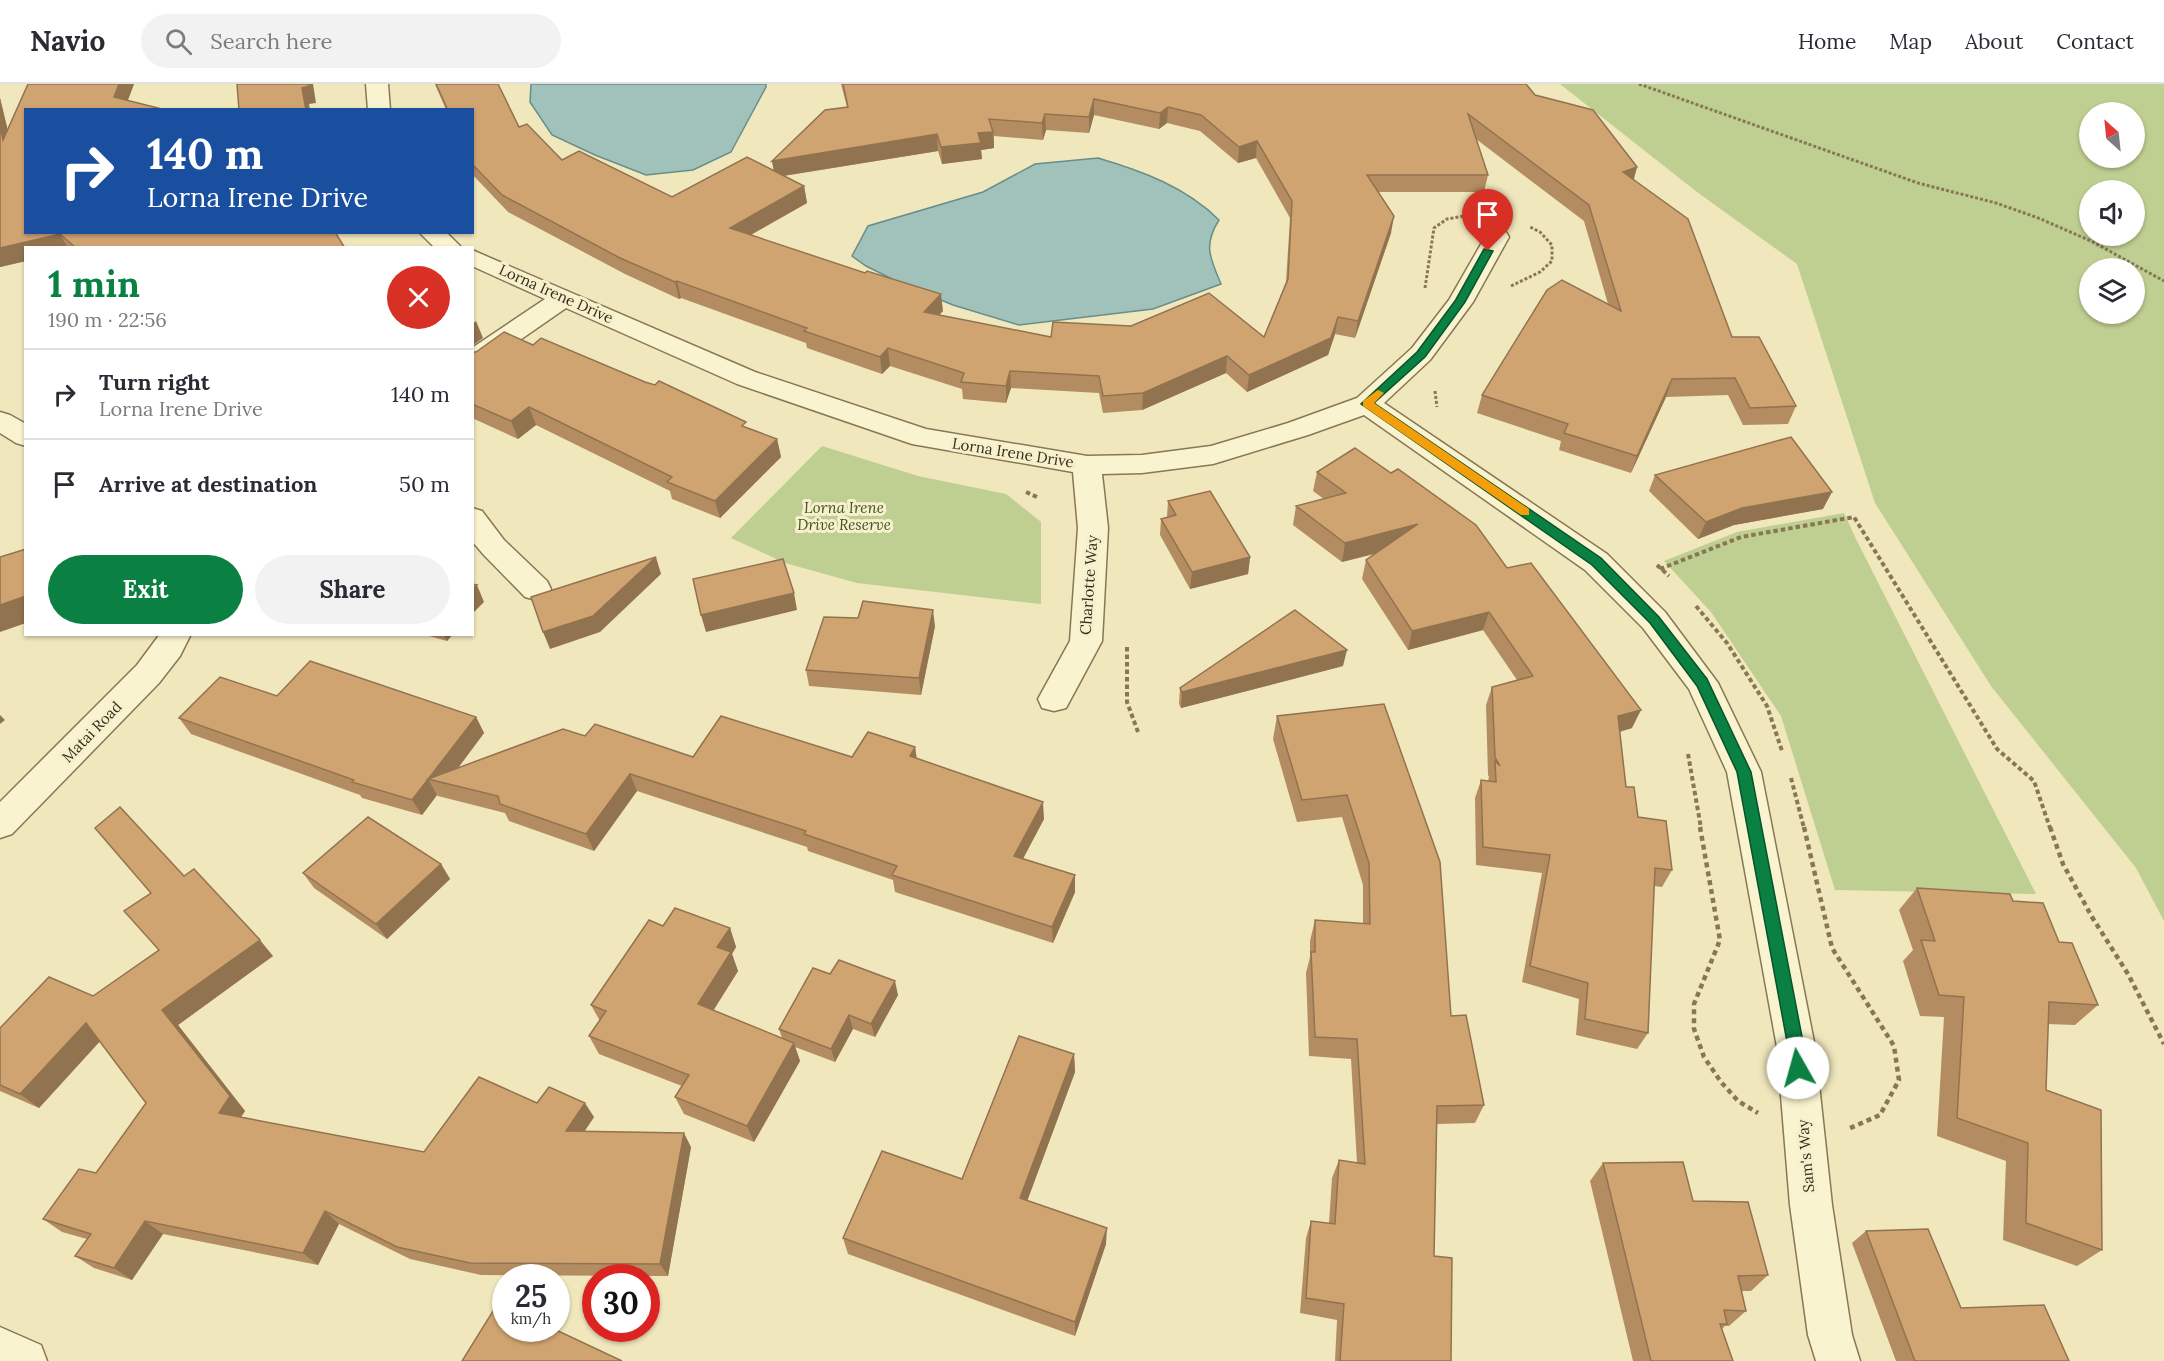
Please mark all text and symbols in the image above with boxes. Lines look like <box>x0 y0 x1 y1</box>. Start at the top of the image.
search box <box>141 14 561 68</box>
text: Navio <box>30 23 105 59</box>
icon: search <box>162 25 195 58</box>
text: Search here <box>210 27 332 55</box>
text: Home <box>1798 28 1856 55</box>
text: Map <box>1889 28 1932 55</box>
text: About <box>1965 28 2023 55</box>
text: Contact <box>2056 28 2134 55</box>
north arrow <box>2079 102 2145 168</box>
map controls <box>2079 102 2145 324</box>
text: 140 m <box>147 127 263 181</box>
icon: right <box>48 132 126 210</box>
text: Lorna Irene Drive <box>147 180 368 214</box>
button: sound <box>2079 180 2145 246</box>
pin <box>1462 189 1513 251</box>
icon: arrive <box>1471 198 1504 231</box>
button: layers <box>2079 258 2145 324</box>
street label: Lorna Irene Drive <box>496 260 616 327</box>
text: 1 min <box>48 261 140 307</box>
button: close <box>387 266 450 329</box>
text: 190 m · 22:56 <box>48 307 167 332</box>
text: Turn right <box>99 368 210 396</box>
icon: right <box>48 378 81 411</box>
text: 140 m <box>391 380 450 408</box>
text: Lorna Irene Drive <box>99 396 263 421</box>
street label: Lorna Irene Drive <box>951 434 1075 471</box>
icon: arrive <box>48 468 81 501</box>
text: Arrive at destination <box>99 470 317 498</box>
text: 50 m <box>399 470 450 498</box>
park label: Lorna Irene Drive Reserve <box>797 498 891 534</box>
street label: Charlotte Way <box>1076 534 1101 636</box>
button: Exit <box>48 555 243 624</box>
button: Share <box>255 555 450 624</box>
street label: Matai Road <box>58 697 126 766</box>
position arrow <box>1766 1036 1830 1100</box>
street label: Sam's Way <box>1793 1119 1818 1193</box>
speed limit sign: 30 <box>582 1264 660 1342</box>
text: 25 <box>515 1277 547 1315</box>
text: km/h <box>511 1309 551 1328</box>

